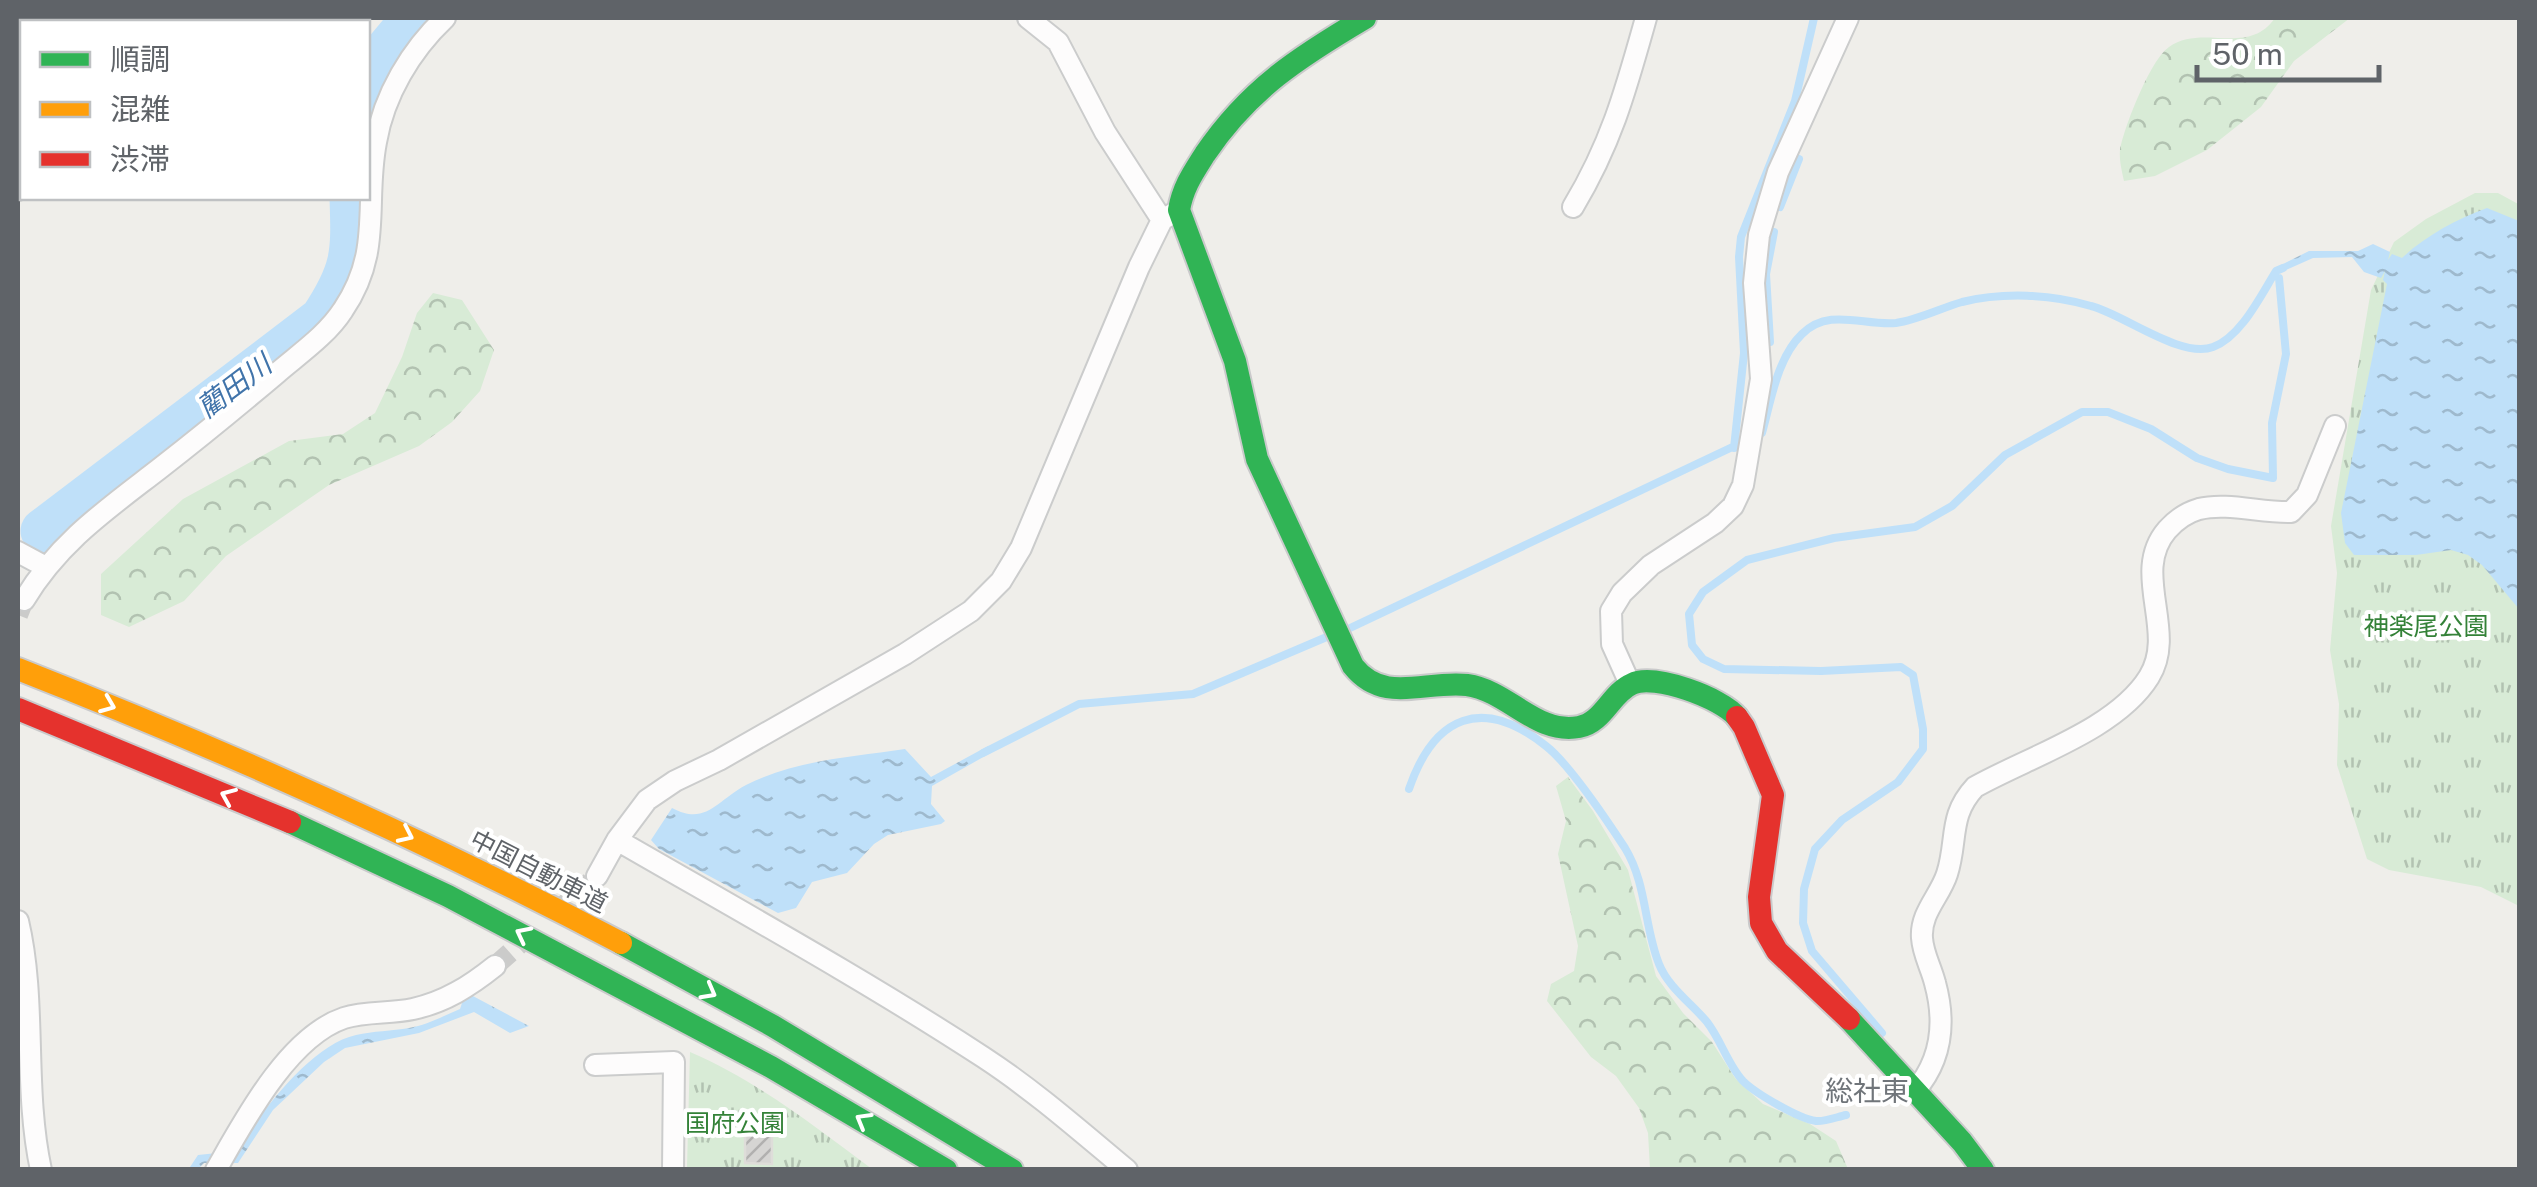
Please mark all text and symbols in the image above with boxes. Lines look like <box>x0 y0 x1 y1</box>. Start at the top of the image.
legend <box>20 20 370 200</box>
scale bar <box>2197 20 2380 82</box>
text: 50 m <box>2212 36 2283 72</box>
text: 順調 <box>110 41 170 77</box>
text: 混雑 <box>110 91 170 127</box>
text: 渋滞 <box>110 141 170 177</box>
water label: 藺田川 <box>190 345 280 424</box>
park label: 神楽尾公園 <box>2363 611 2489 641</box>
one-way arrow <box>98 694 116 714</box>
one-way arrow <box>221 788 239 808</box>
one-way arrow <box>396 822 414 842</box>
street label: 中国自動車道 <box>465 824 613 918</box>
one-way arrow <box>515 927 533 946</box>
one-way arrow <box>698 979 716 999</box>
district label: 総社東 <box>1825 1074 1909 1107</box>
park label: 国府公園 <box>685 1108 785 1138</box>
one-way arrow <box>855 1113 873 1132</box>

